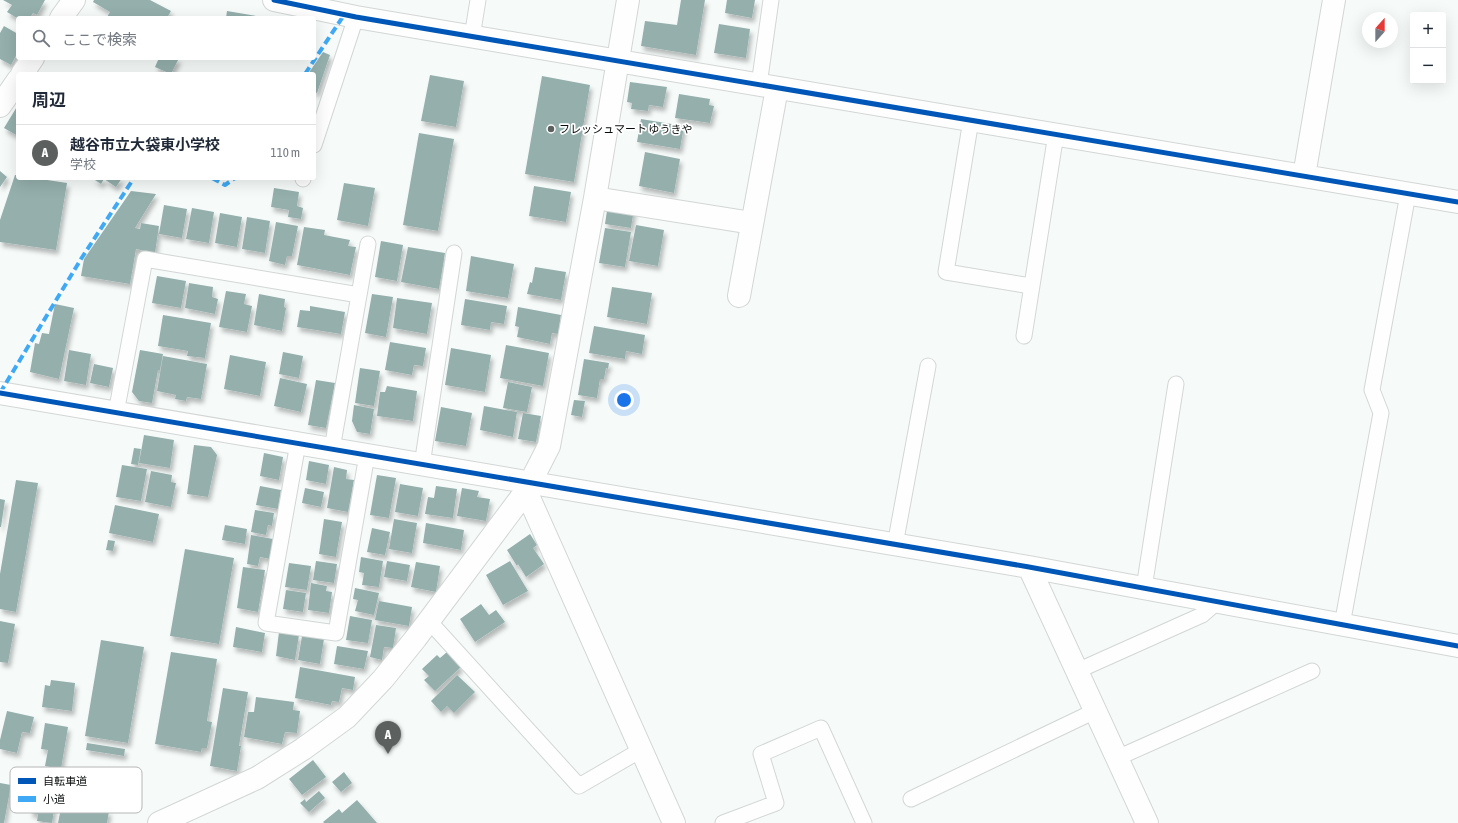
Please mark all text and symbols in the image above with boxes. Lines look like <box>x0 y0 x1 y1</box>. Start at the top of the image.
north arrow <box>1362 12 1398 48</box>
map controls <box>1410 12 1446 84</box>
button: + <box>1410 12 1446 48</box>
search box <box>16 16 316 60</box>
icon: search <box>30 27 52 49</box>
text: ここで検索 <box>62 31 137 48</box>
button: − <box>1410 48 1446 84</box>
text: 周辺 <box>32 90 66 110</box>
place label: フレッシュマート ゆうきや <box>559 123 693 135</box>
marker: フレッシュマート ゆうきや <box>546 124 556 134</box>
text: 越谷市立大袋東小学校 <box>70 136 220 153</box>
text: A <box>42 145 48 160</box>
text: 110 m <box>271 145 300 160</box>
text: 学校 <box>70 157 96 172</box>
your location <box>614 390 634 410</box>
pin: A <box>375 721 401 754</box>
legend <box>10 767 142 813</box>
text: 自転車道 <box>43 775 87 787</box>
text: 小道 <box>43 793 65 805</box>

